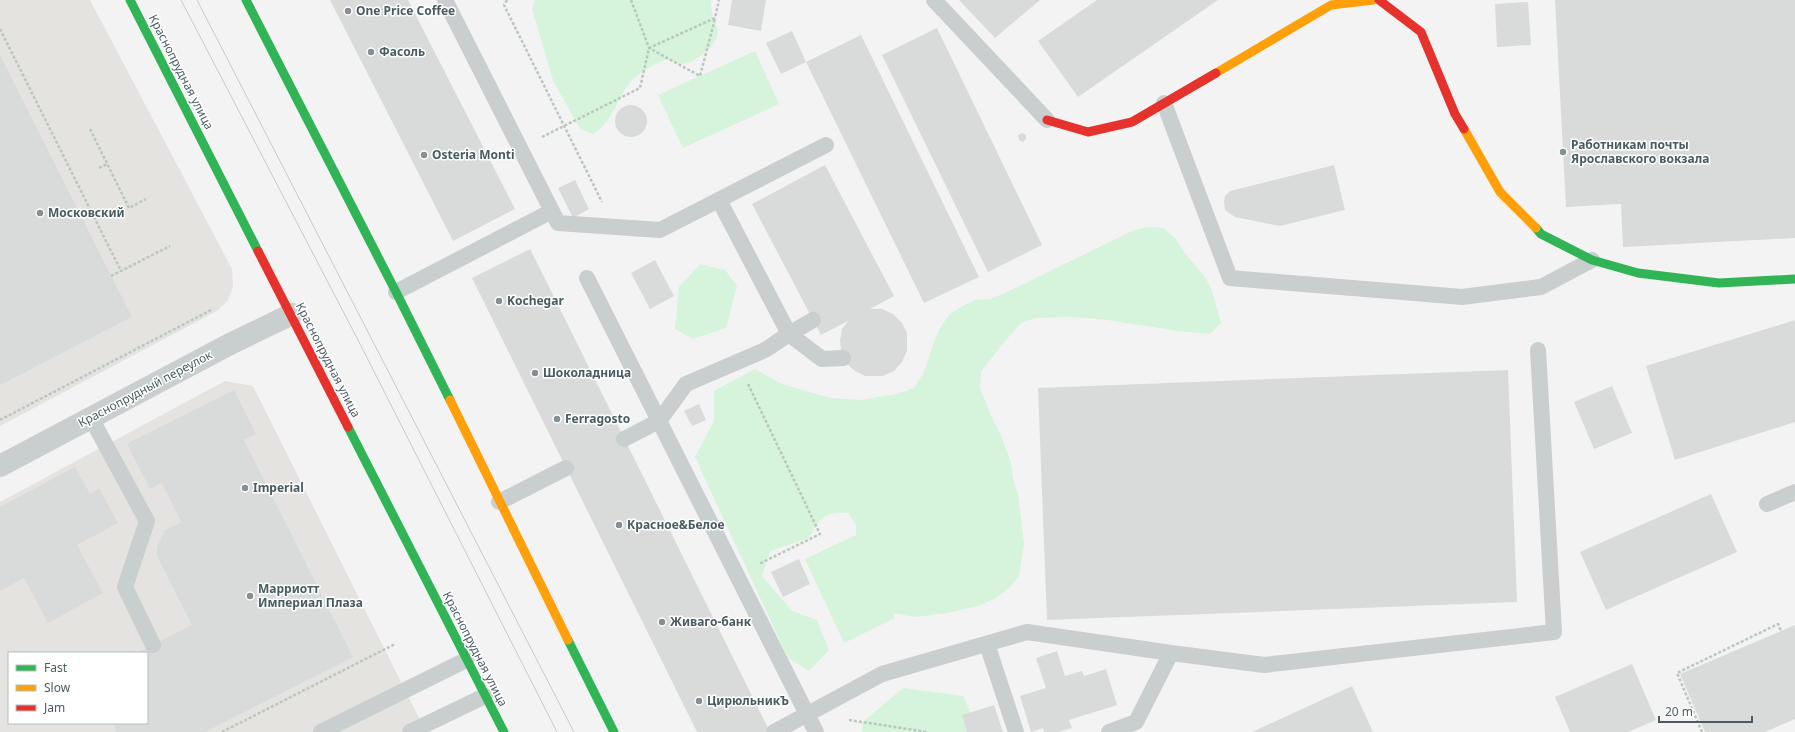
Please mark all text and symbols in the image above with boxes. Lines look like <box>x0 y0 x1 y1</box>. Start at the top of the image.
place label: One Price Coffee <box>356 2 455 19</box>
marker: One Price Coffee <box>343 6 353 16</box>
street label: Краснопрудная улица <box>145 11 218 132</box>
place label: Фасоль <box>379 43 425 60</box>
marker: Фасоль <box>366 47 376 57</box>
place label: Работникам почты Ярославского вокзала <box>1571 136 1709 167</box>
place label: Osteria Monti <box>432 146 515 163</box>
marker: Работникам почты Ярославского вокзала <box>1558 147 1568 157</box>
marker: Osteria Monti <box>419 150 429 160</box>
place label: Московский <box>48 204 125 221</box>
marker: Московский <box>35 208 45 218</box>
place label: Kochegar <box>507 292 564 309</box>
marker: Kochegar <box>494 296 504 306</box>
street label: Краснопрудная улица <box>292 299 365 420</box>
street label: Краснопрудный переулок <box>75 346 215 431</box>
place label: Шоколадница <box>543 364 631 381</box>
marker: Шоколадница <box>530 368 540 378</box>
place label: Ferragosto <box>565 410 630 427</box>
marker: Ferragosto <box>552 414 562 424</box>
place label: Imperial <box>253 479 304 496</box>
marker: Imperial <box>240 483 250 493</box>
place label: Красное&Белое <box>627 516 724 533</box>
marker: Красное&Белое <box>614 520 624 530</box>
place label: Марриотт Империал Плаза <box>258 580 363 611</box>
street label: Краснопрудная улица <box>439 588 512 709</box>
marker: Марриотт Империал Плаза <box>245 591 255 601</box>
place label: Живаго-банк <box>670 613 752 630</box>
marker: Живаго-банк <box>657 617 667 627</box>
legend <box>8 652 148 724</box>
text: Fast <box>44 659 68 676</box>
text: Slow <box>44 679 71 696</box>
place label: ЦирюльникЪ <box>707 692 789 709</box>
marker: ЦирюльникЪ <box>694 696 704 706</box>
scale bar <box>1659 698 1752 724</box>
text: Jam <box>43 699 65 716</box>
text: 20 m <box>1665 703 1693 720</box>

